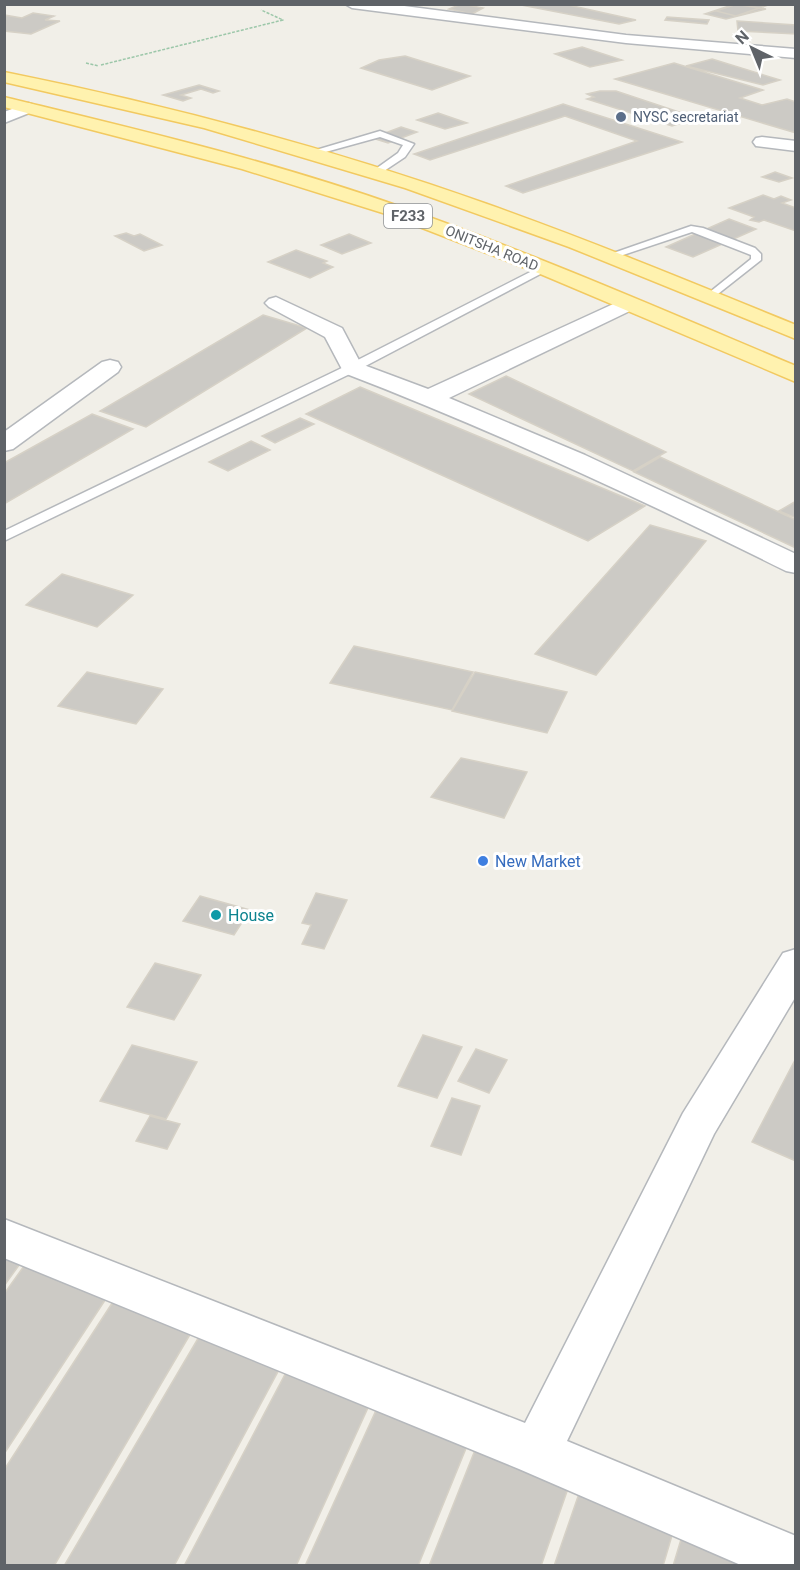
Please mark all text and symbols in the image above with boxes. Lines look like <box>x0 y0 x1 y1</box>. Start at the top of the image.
north arrow <box>722 18 782 78</box>
text: N <box>732 27 753 48</box>
place label: NYSC secretariat <box>633 109 739 125</box>
marker: NYSC secretariat <box>614 110 628 124</box>
road number: F233 <box>384 204 432 228</box>
street label: ONITSHA ROAD <box>443 222 541 274</box>
place label: New Market <box>495 852 581 871</box>
marker: New Market <box>476 854 490 868</box>
place label: House <box>228 906 274 925</box>
marker: House <box>209 908 223 922</box>

